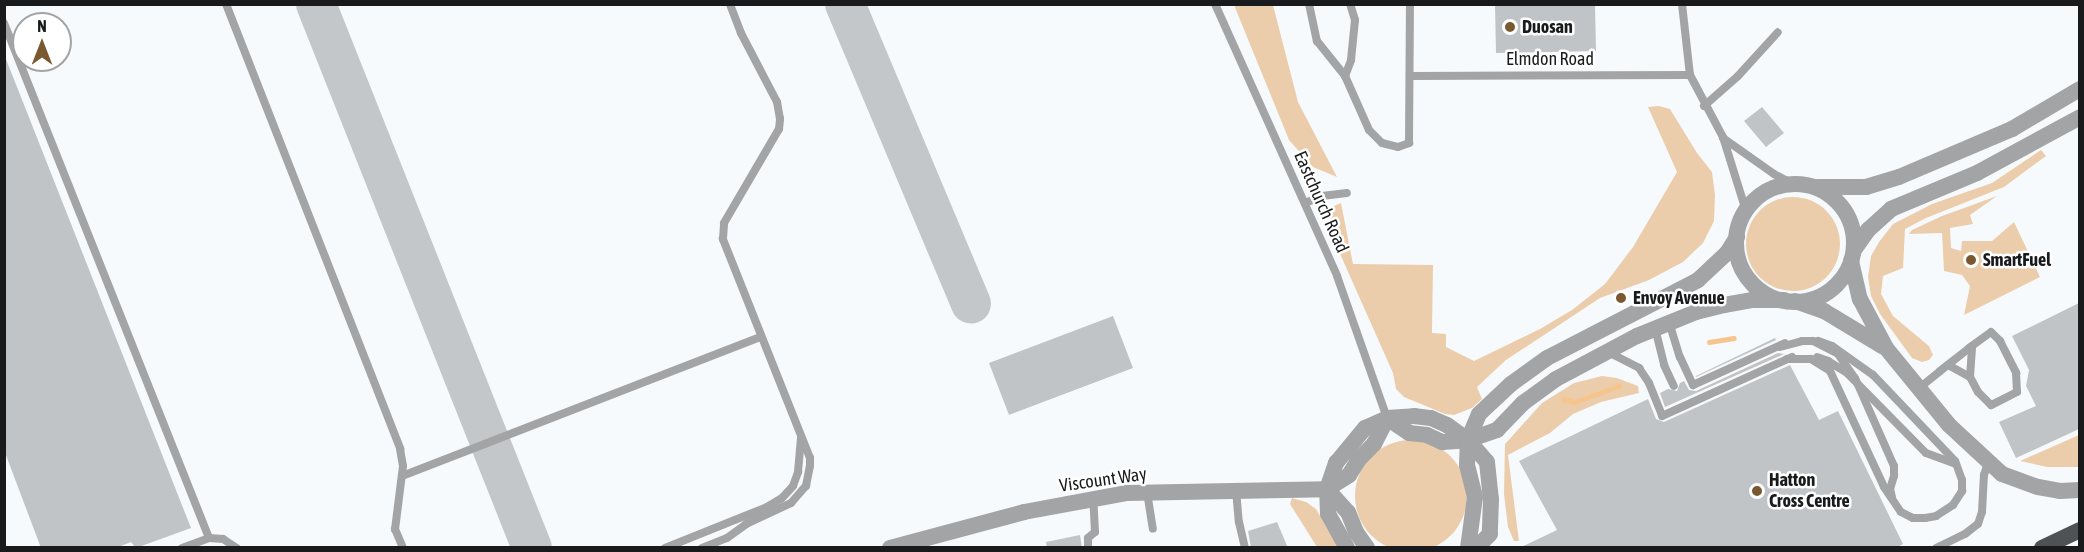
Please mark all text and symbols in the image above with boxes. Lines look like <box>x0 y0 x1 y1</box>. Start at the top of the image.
north arrow <box>12 12 72 72</box>
place label: Duosan <box>1522 16 1573 38</box>
text: N <box>37 17 47 35</box>
marker: Duosan <box>1503 20 1517 34</box>
street label: Elmdon Road <box>1506 48 1594 70</box>
street label: Eastchurch Road <box>1289 148 1353 256</box>
place label: SmartFuel <box>1983 249 2051 271</box>
marker: SmartFuel <box>1964 253 1978 267</box>
place label: Envoy Avenue <box>1633 287 1725 309</box>
marker: Envoy Avenue <box>1614 291 1628 305</box>
street label: Viscount Way <box>1058 463 1148 497</box>
place label: Hatton Cross Centre <box>1769 470 1850 512</box>
marker: Hatton Cross Centre <box>1750 484 1764 498</box>

